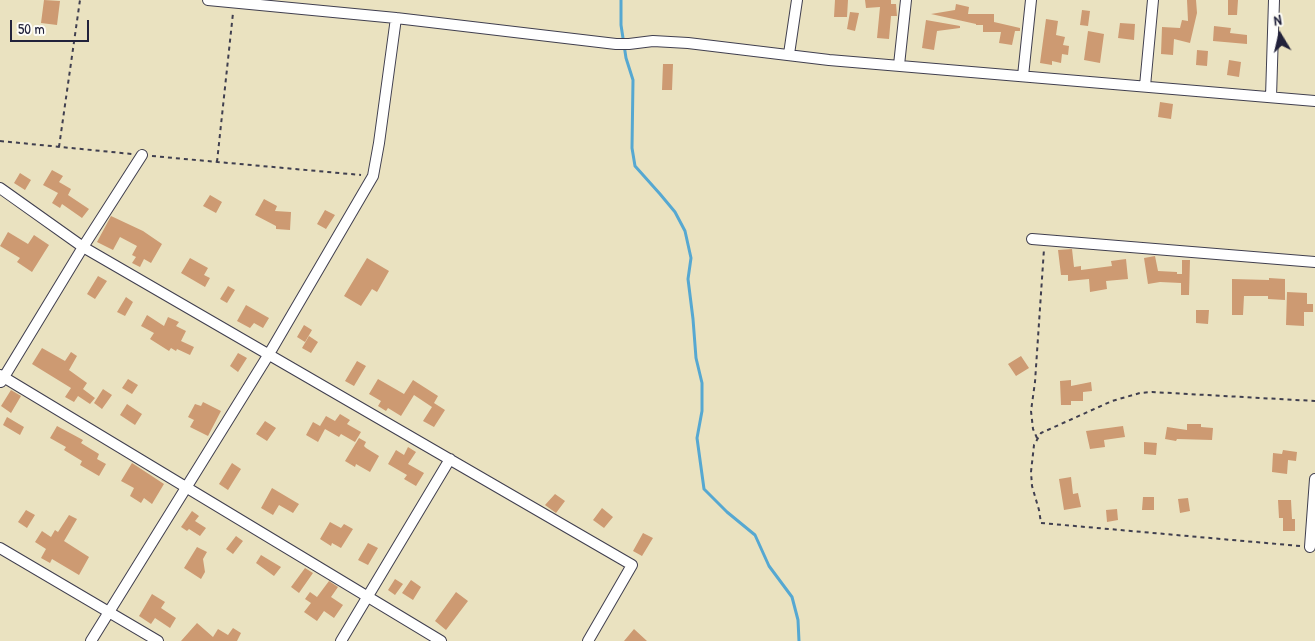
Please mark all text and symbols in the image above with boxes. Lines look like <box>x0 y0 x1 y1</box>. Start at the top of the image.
scale bar <box>12 10 91 42</box>
north arrow <box>1255 10 1305 60</box>
text: N <box>1272 10 1283 30</box>
text: 50 m <box>18 18 45 39</box>

